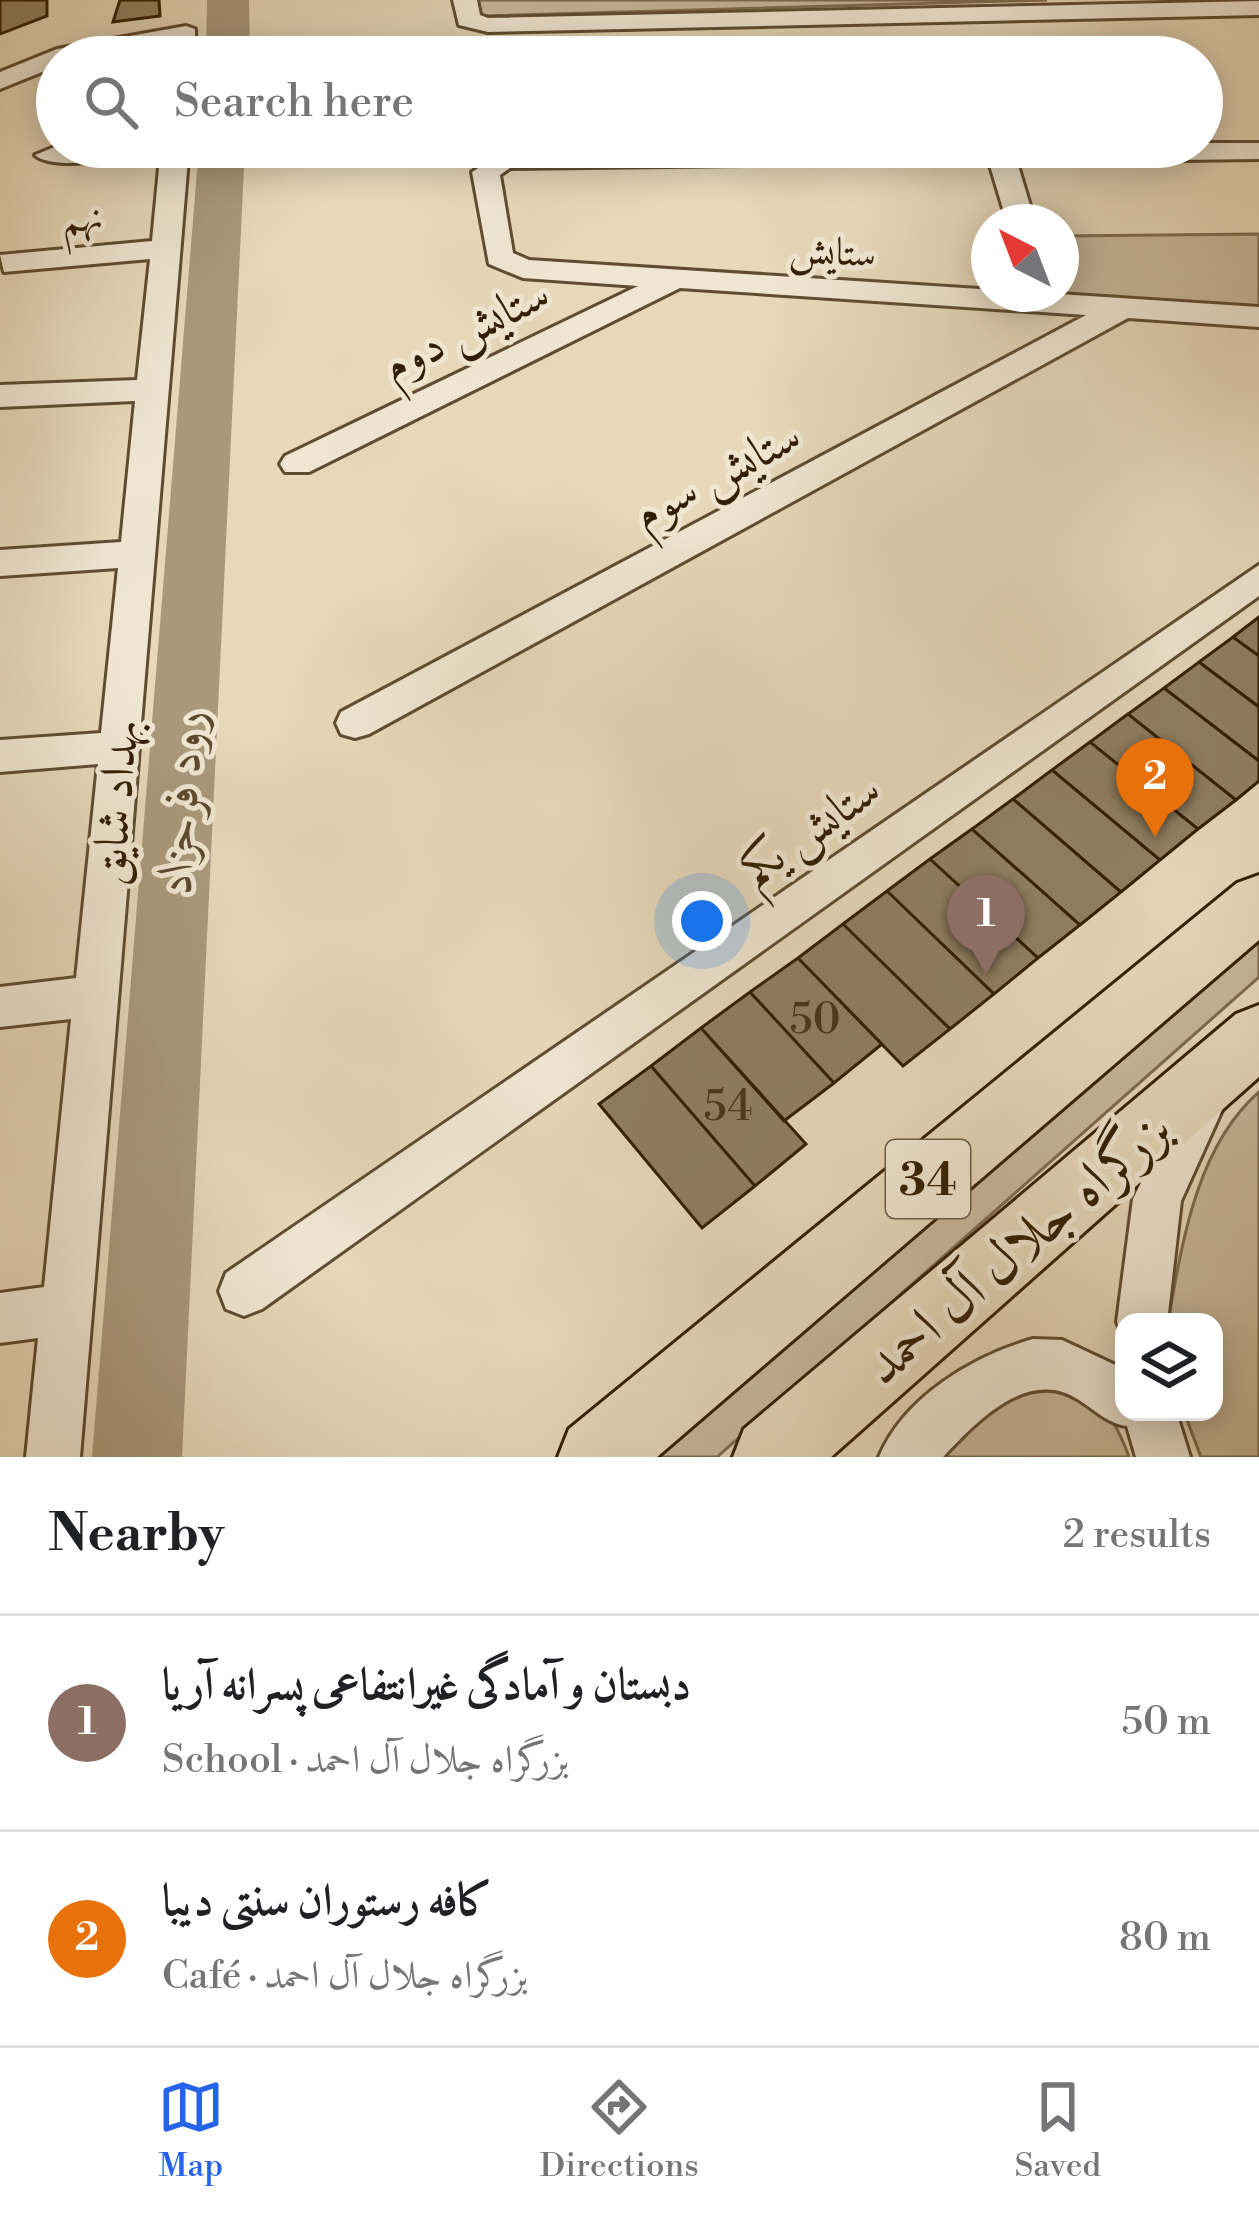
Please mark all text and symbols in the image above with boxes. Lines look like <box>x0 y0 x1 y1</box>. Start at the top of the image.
search box <box>36 36 1223 168</box>
icon: search <box>78 69 144 135</box>
text: Search here <box>174 74 414 131</box>
street label: نهم <box>60 193 106 256</box>
north arrow <box>971 204 1079 312</box>
street label: ستایش <box>788 225 878 281</box>
street label: ستایش دوم <box>373 264 564 405</box>
street label: ستایش سوم <box>623 406 816 553</box>
water label: رود فرحزاد <box>144 707 220 897</box>
street label: بهداد شایق <box>80 717 154 888</box>
pin: 2 <box>1116 738 1194 837</box>
street label: ستایش یکم <box>728 760 900 910</box>
pin: 1 <box>947 875 1025 974</box>
your location <box>672 891 732 951</box>
house number: 50 <box>790 994 841 1047</box>
house number: 54 <box>704 1081 752 1134</box>
street label: بزرگراه جلال آل احمد <box>847 1092 1187 1402</box>
road number: 34 <box>886 1140 970 1218</box>
map controls <box>1115 1313 1223 1421</box>
button: layers <box>1115 1313 1223 1421</box>
text: Nearby <box>48 1503 224 1567</box>
text: 2 results <box>1063 1511 1211 1560</box>
text: دبستان و آمادگی غیرانتفاعی پسرانه آریا <box>162 1657 691 1714</box>
text: 1 <box>78 1698 96 1747</box>
text: 50 m <box>1121 1698 1211 1747</box>
text: School · بزرگراه جلال آل احمد <box>162 1736 569 1785</box>
text: کافه رستوران سنتی دیبا <box>162 1873 493 1930</box>
text: 2 <box>75 1914 99 1963</box>
text: 80 m <box>1119 1914 1211 1963</box>
text: Café · بزرگراه جلال آل احمد <box>162 1952 528 2001</box>
tab: Map <box>158 2074 224 2187</box>
tab: Directions <box>540 2074 699 2187</box>
tab: Saved <box>1014 2074 1101 2187</box>

